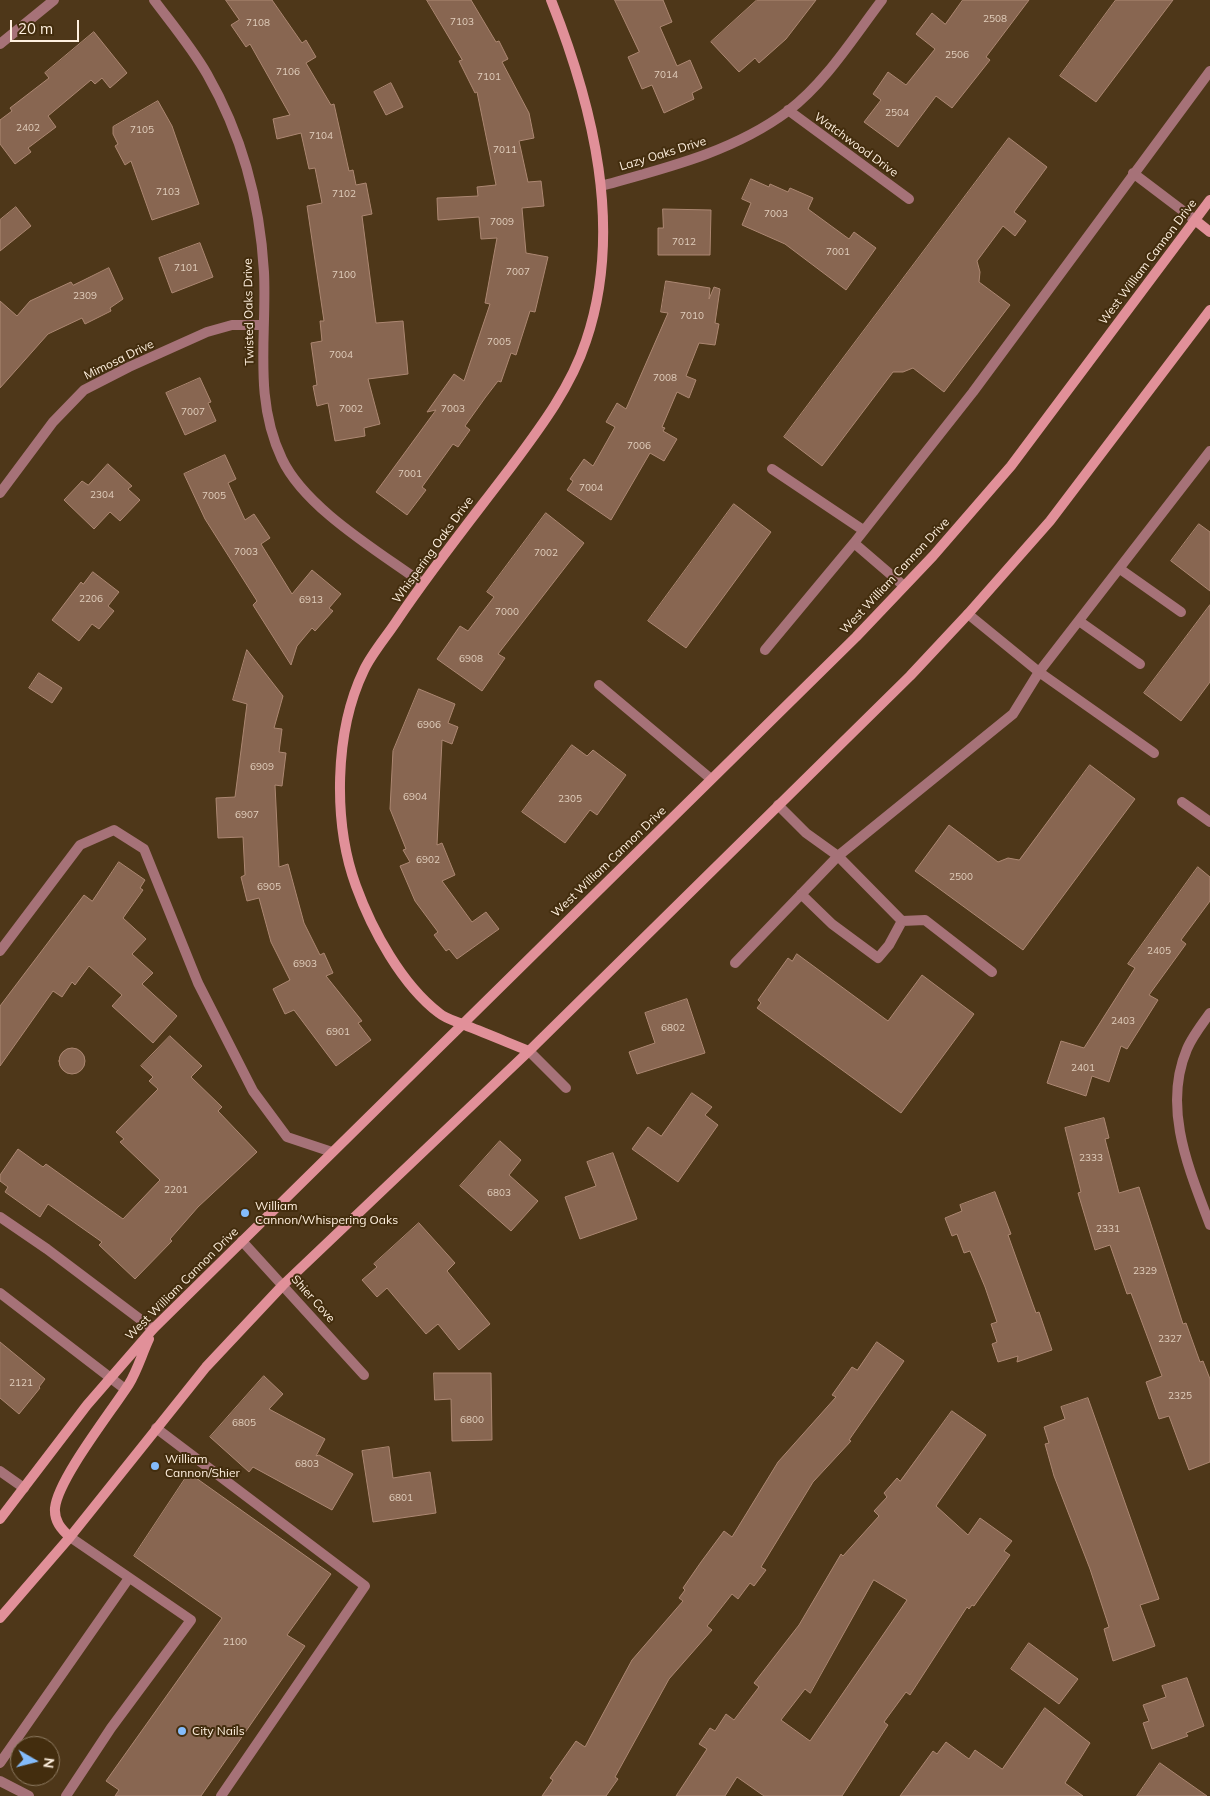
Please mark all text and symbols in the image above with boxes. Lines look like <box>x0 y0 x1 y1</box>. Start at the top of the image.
scale bar <box>12 10 81 42</box>
house number: 2508 <box>983 13 1007 25</box>
house number: 7103 <box>450 16 474 28</box>
house number: 7108 <box>246 17 270 29</box>
text: 20 m <box>18 19 53 38</box>
house number: 2506 <box>945 49 969 61</box>
house number: 7106 <box>276 66 300 78</box>
house number: 7014 <box>654 69 678 81</box>
house number: 7101 <box>477 71 501 83</box>
house number: 2504 <box>885 107 909 119</box>
street label: Watchwood Drive <box>811 110 901 180</box>
house number: 2402 <box>16 122 40 134</box>
house number: 7105 <box>130 124 154 136</box>
house number: 7104 <box>309 130 333 142</box>
street label: Lazy Oaks Drive <box>618 134 708 174</box>
house number: 7011 <box>493 144 517 156</box>
house number: 7103 <box>156 186 180 198</box>
house number: 7102 <box>332 188 356 200</box>
street label: West William Cannon Drive <box>1096 196 1200 328</box>
house number: 7003 <box>764 208 788 220</box>
house number: 7009 <box>490 216 514 228</box>
house number: 7012 <box>672 236 696 248</box>
house number: 7001 <box>826 246 850 258</box>
street label: Twisted Oaks Drive <box>241 258 257 366</box>
house number: 7101 <box>174 262 198 274</box>
house number: 7007 <box>506 266 530 278</box>
house number: 7100 <box>332 269 356 281</box>
house number: 2309 <box>73 290 97 302</box>
house number: 7010 <box>680 310 704 322</box>
house number: 7005 <box>487 336 511 348</box>
street label: Mimosa Drive <box>82 337 156 383</box>
house number: 7004 <box>329 349 353 361</box>
house number: 7008 <box>653 372 677 384</box>
house number: 7002 <box>339 403 363 415</box>
house number: 7003 <box>441 403 465 415</box>
house number: 7007 <box>181 406 205 418</box>
house number: 7006 <box>627 440 651 452</box>
house number: 7001 <box>398 468 422 480</box>
house number: 7004 <box>579 482 603 494</box>
house number: 2304 <box>90 489 114 501</box>
house number: 7005 <box>202 490 226 502</box>
street label: Whispering Oaks Drive <box>390 494 476 606</box>
street label: West William Cannon Drive <box>837 515 953 637</box>
house number: 7003 <box>234 546 258 558</box>
house number: 7002 <box>534 547 558 559</box>
house number: 2206 <box>79 593 103 605</box>
house number: 6913 <box>299 594 323 606</box>
house number: 7000 <box>495 606 519 618</box>
house number: 6908 <box>459 653 483 665</box>
house number: 6906 <box>417 719 441 731</box>
house number: 6909 <box>250 761 274 773</box>
house number: 6904 <box>403 791 427 803</box>
house number: 2305 <box>558 793 582 805</box>
street label: West William Cannon Drive <box>549 804 669 920</box>
house number: 6907 <box>235 809 259 821</box>
house number: 6902 <box>416 854 440 866</box>
house number: 2500 <box>949 871 973 883</box>
house number: 6905 <box>257 881 281 893</box>
house number: 2405 <box>1147 945 1171 957</box>
house number: 6903 <box>293 958 317 970</box>
house number: 2403 <box>1111 1015 1135 1027</box>
house number: 6802 <box>661 1022 685 1034</box>
house number: 6901 <box>326 1026 350 1038</box>
house number: 2401 <box>1071 1062 1095 1074</box>
house number: 2333 <box>1079 1152 1103 1164</box>
house number: 2201 <box>164 1184 188 1196</box>
house number: 6803 <box>487 1187 511 1199</box>
place label: William Cannon/Whispering Oaks <box>255 1199 398 1227</box>
marker: William Cannon/Whispering Oaks <box>239 1207 251 1219</box>
house number: 2331 <box>1096 1223 1120 1235</box>
street label: West William Cannon Drive <box>123 1225 241 1343</box>
house number: 2329 <box>1133 1265 1157 1277</box>
street label: Shier Cove <box>288 1272 338 1326</box>
house number: 2327 <box>1158 1333 1182 1345</box>
house number: 2121 <box>9 1377 33 1389</box>
house number: 2325 <box>1168 1390 1192 1402</box>
house number: 6800 <box>460 1414 484 1426</box>
house number: 6805 <box>232 1417 256 1429</box>
place label: William Cannon/Shier <box>165 1452 240 1480</box>
house number: 6803 <box>295 1458 319 1470</box>
marker: William Cannon/Shier <box>149 1460 161 1472</box>
house number: 6801 <box>389 1492 413 1504</box>
house number: 2100 <box>223 1636 247 1648</box>
place label: City Nails <box>192 1724 245 1738</box>
marker: City Nails <box>176 1725 188 1737</box>
north arrow <box>10 1736 60 1786</box>
text: N <box>39 1756 59 1769</box>

